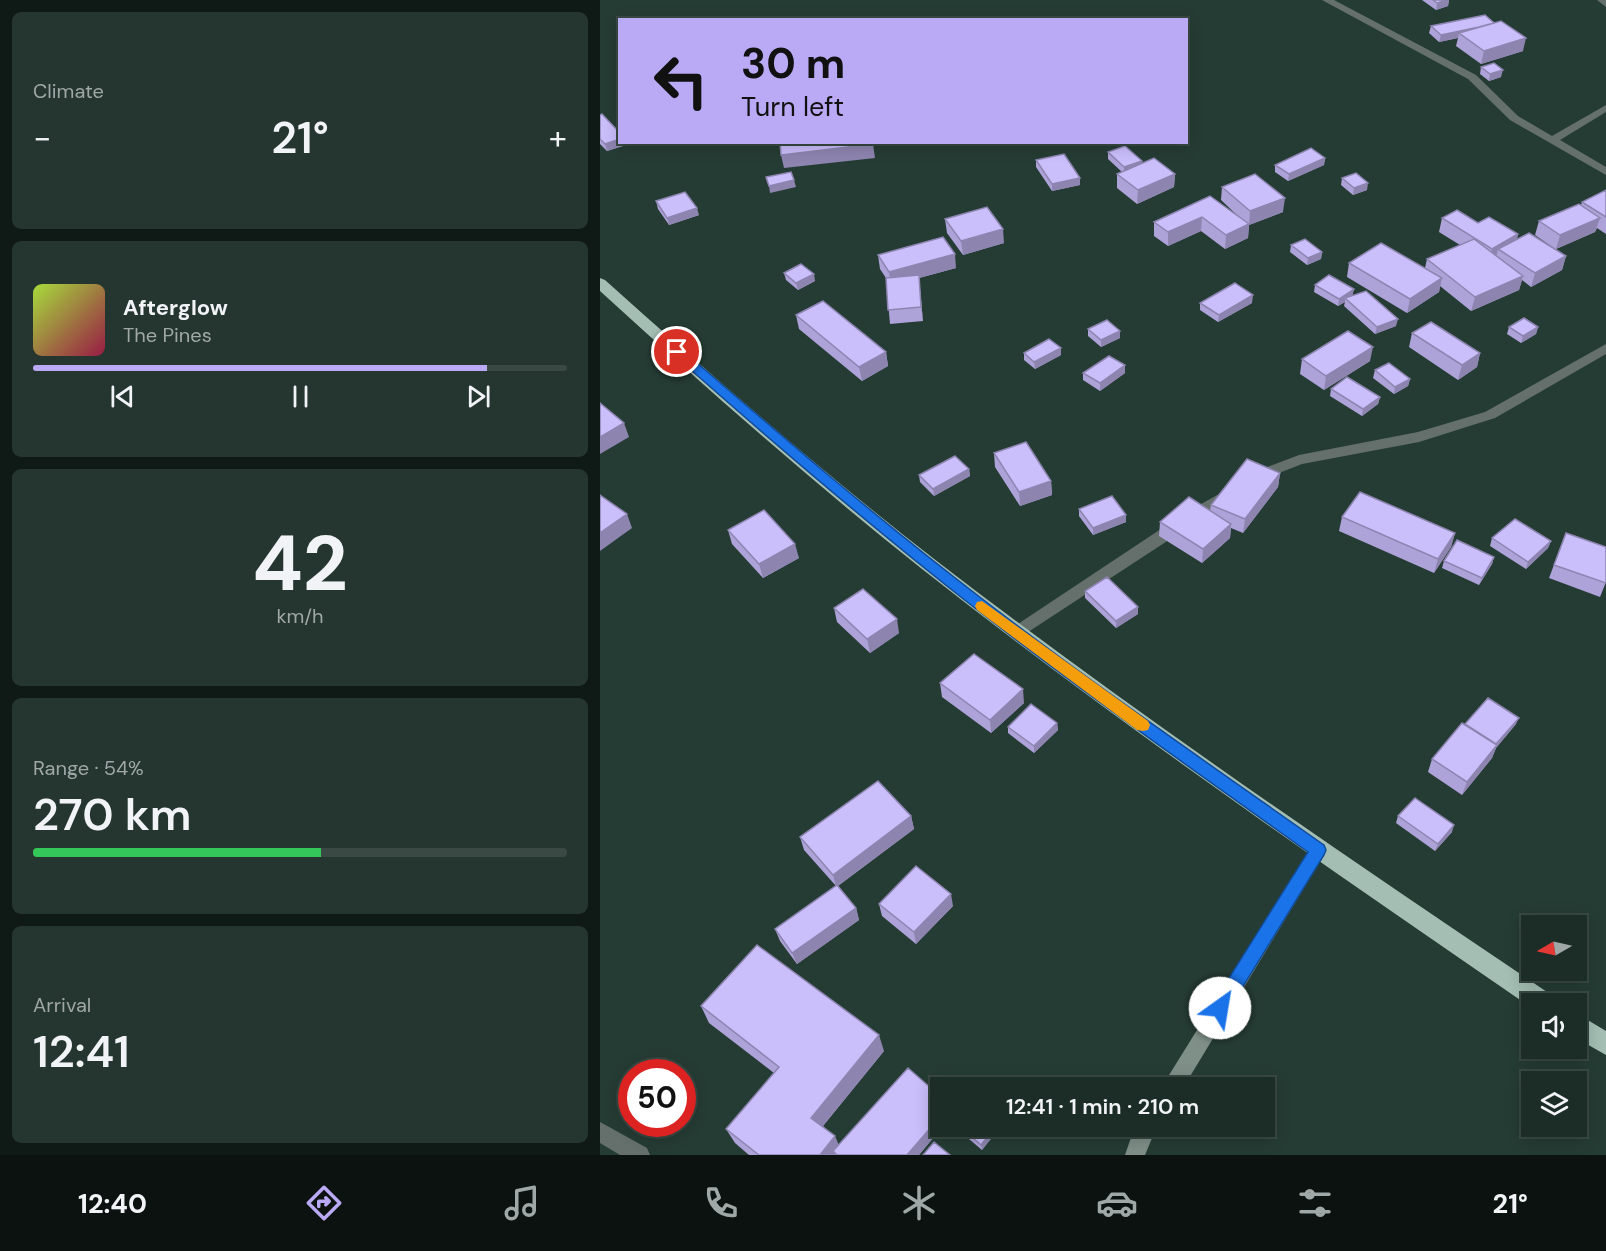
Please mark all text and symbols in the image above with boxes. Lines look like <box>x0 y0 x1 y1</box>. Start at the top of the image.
text: 30 m <box>741 36 845 91</box>
icon: left <box>642 42 720 120</box>
text: Climate <box>33 78 104 104</box>
text: Turn left <box>741 89 844 124</box>
text: 21° <box>271 108 329 167</box>
text: − <box>33 116 51 159</box>
text: + <box>549 116 567 159</box>
text: Afterglow <box>123 293 228 322</box>
text: The Pines <box>123 322 212 348</box>
pin <box>651 326 702 377</box>
icon: arrive <box>660 335 693 368</box>
icon: previous <box>106 380 139 413</box>
icon: pause <box>284 380 317 413</box>
icon: next <box>462 380 495 413</box>
text: 42 <box>252 513 348 614</box>
text: km/h <box>276 603 324 629</box>
text: Range · 54% <box>33 755 144 781</box>
text: 270 km <box>33 785 191 844</box>
north arrow <box>1521 915 1587 981</box>
map controls <box>1521 915 1587 1137</box>
position arrow <box>1188 976 1252 1040</box>
text: Arrival <box>33 992 91 1018</box>
button: sound <box>1521 993 1587 1059</box>
text: 12:41 <box>33 1022 130 1081</box>
speed limit sign: 50 <box>618 1059 696 1137</box>
button: layers <box>1521 1071 1587 1137</box>
text: 12:41 · 1 min · 210 m <box>1006 1092 1199 1121</box>
icon: directions <box>303 1182 345 1224</box>
icon: music <box>501 1182 543 1224</box>
icon: phone <box>700 1182 742 1224</box>
icon: climate <box>898 1182 940 1224</box>
icon: car <box>1096 1182 1138 1224</box>
icon: filters <box>1294 1182 1336 1224</box>
text: 12:40 <box>78 1186 147 1221</box>
text: 21° <box>1493 1186 1528 1221</box>

